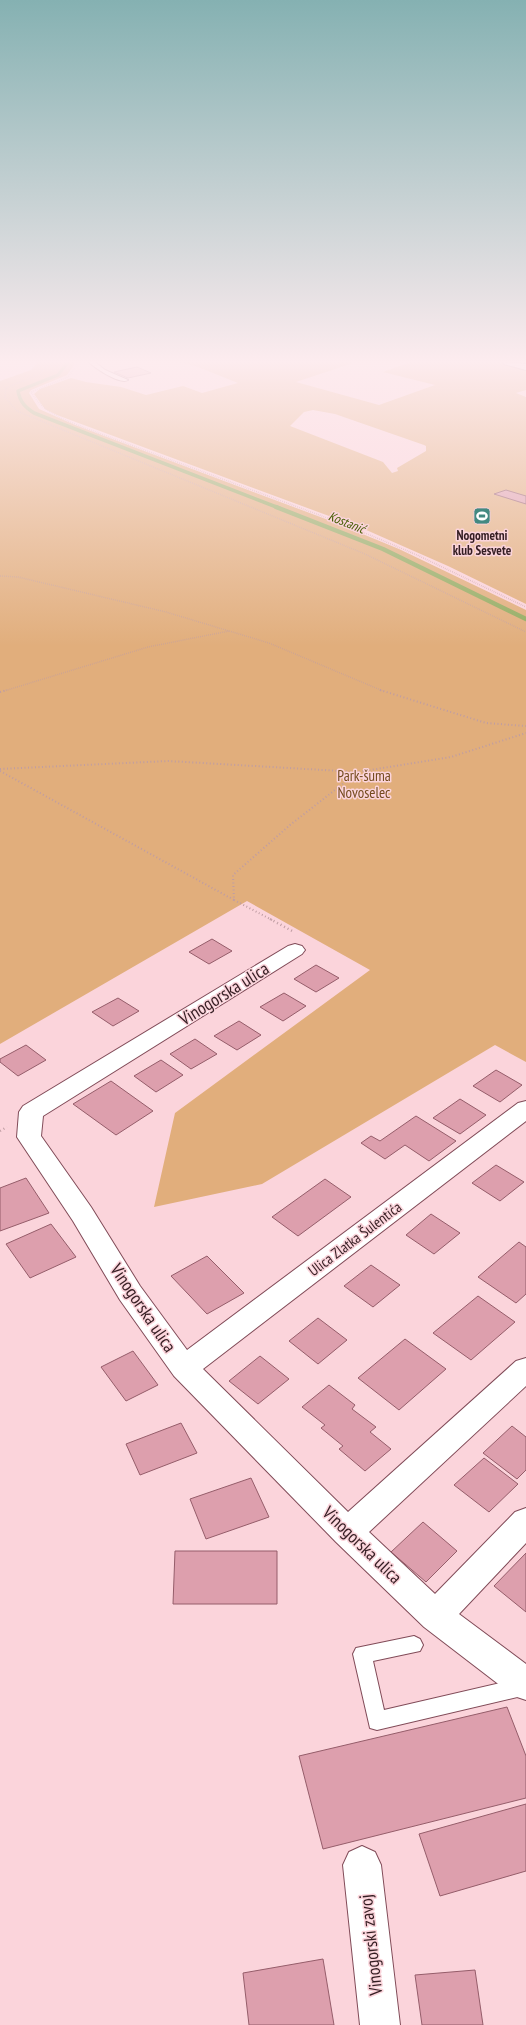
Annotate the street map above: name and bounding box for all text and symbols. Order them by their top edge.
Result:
sports icon: Nogometni klub Sesvete [472,506,492,526]
water label: Kostanić [326,507,370,538]
place label: Nogometni klub Sesvete [453,527,512,559]
park label: Park-šuma Novoselec [337,766,391,802]
street label: Vinogorska ulica [174,957,273,1031]
street label: Ulica Zlatka Šulentića [304,1197,405,1280]
street label: Vinogorska ulica [105,1258,181,1356]
street label: Vinogorska ulica [317,1500,407,1588]
street label: Vinogorski zavoj [354,1893,387,1998]

